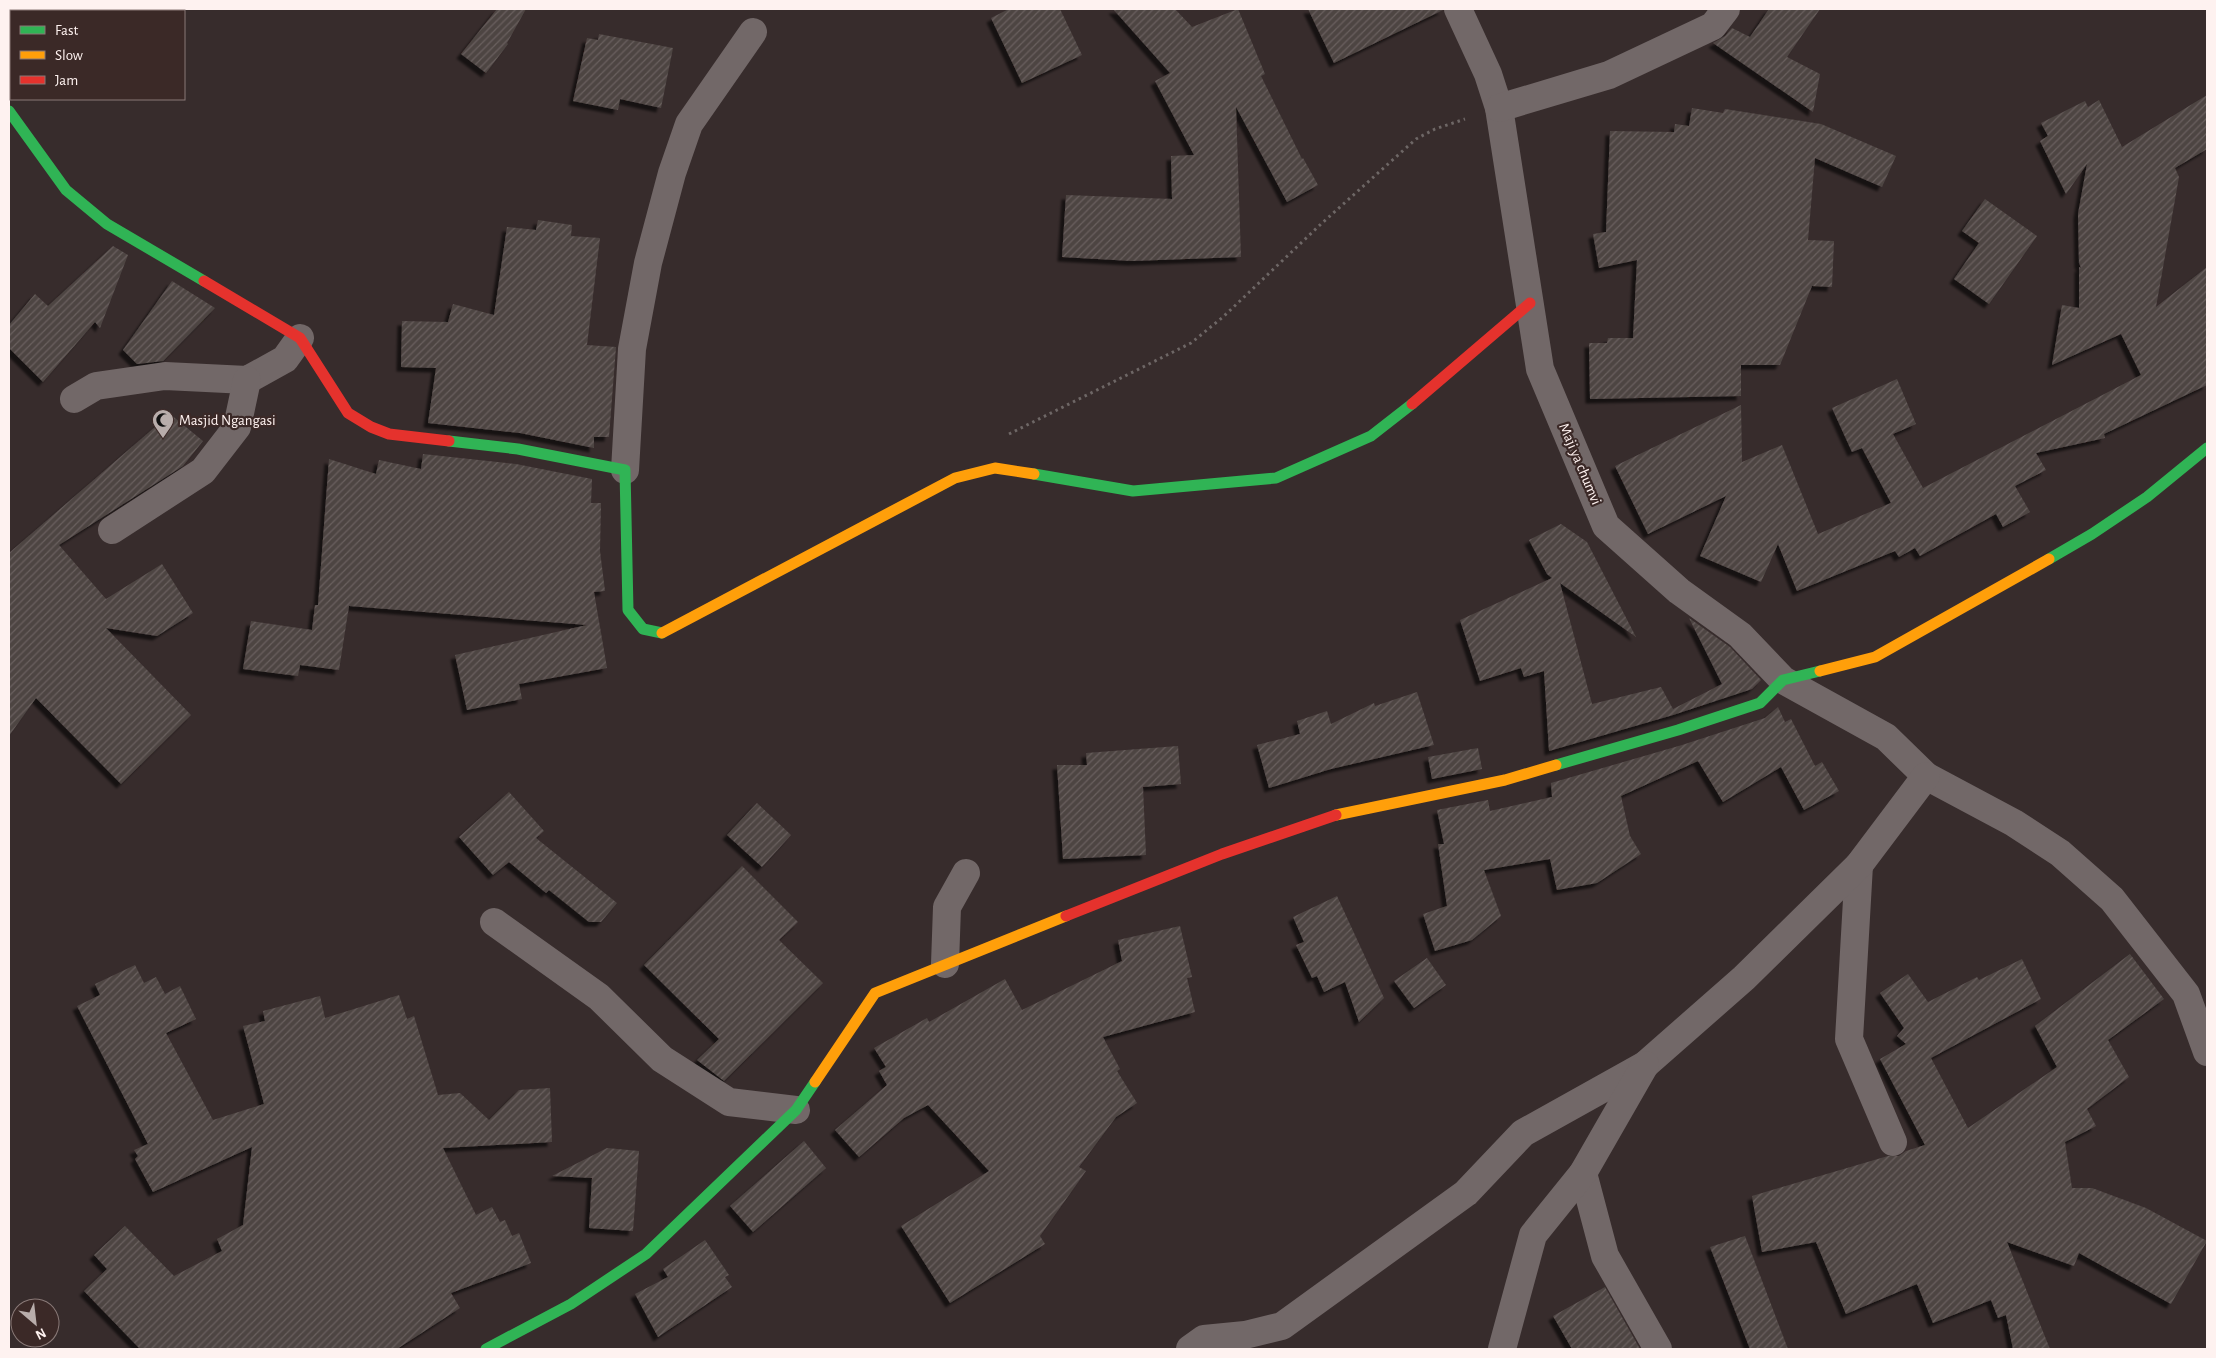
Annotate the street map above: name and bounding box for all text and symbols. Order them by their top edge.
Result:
legend [10,10,185,100]
text: Fast [55,23,79,38]
text: Slow [55,48,83,63]
text: Jam [55,73,78,88]
mosque icon: Masjid Ngangasi [151,408,175,439]
place label: Masjid Ngangasi [179,413,276,428]
street label: Maji ya chumvi [1556,421,1604,507]
north arrow [10,1298,60,1348]
text: N [33,1325,48,1342]

